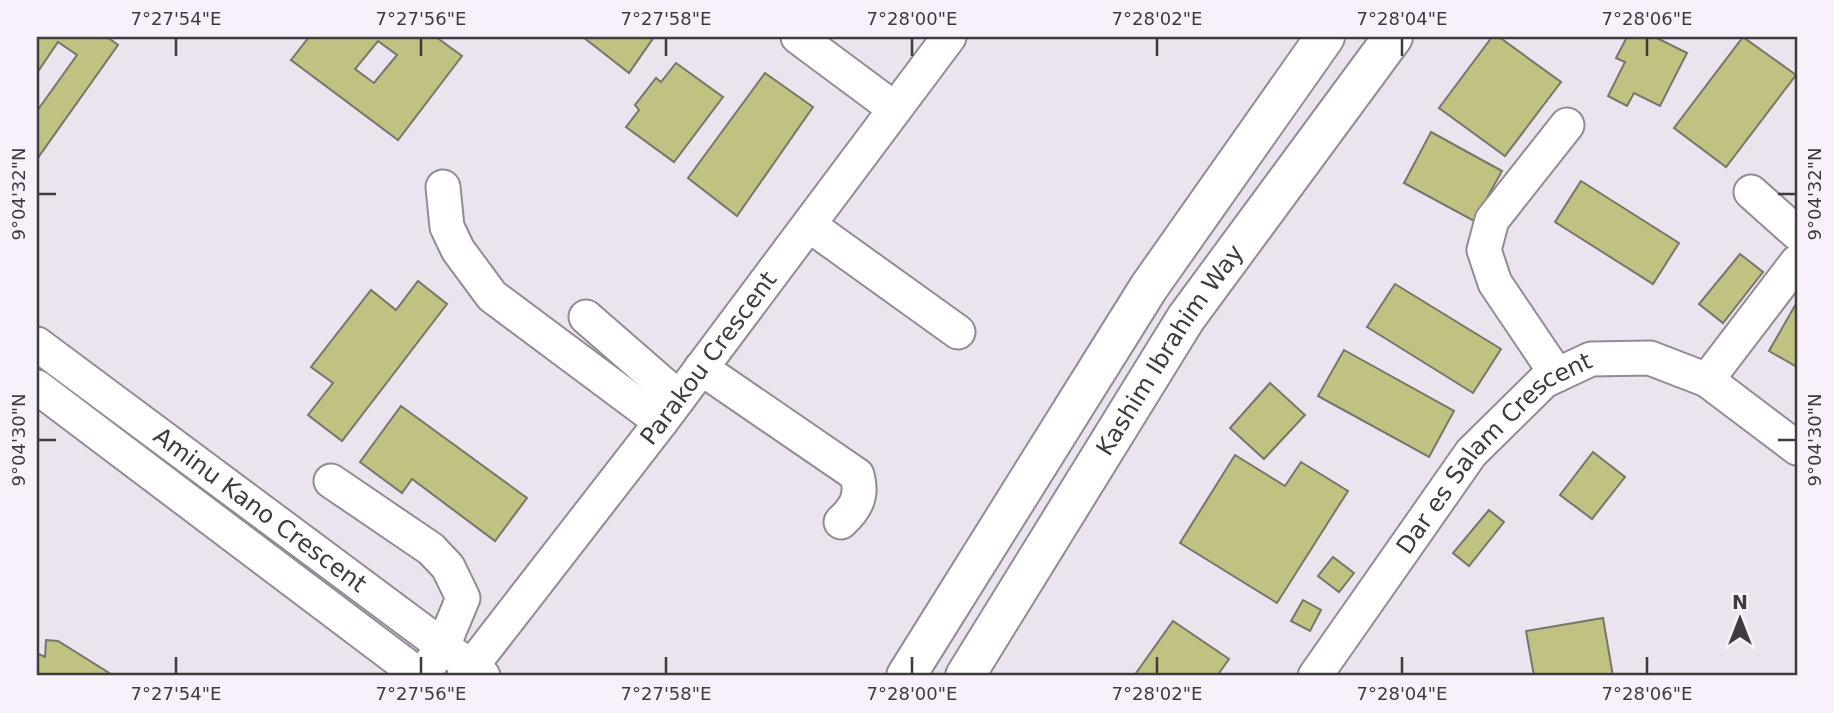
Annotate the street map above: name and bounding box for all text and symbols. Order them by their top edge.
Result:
text: 7°27'54"E [131,8,221,29]
text: 7°27'56"E [376,8,466,29]
text: 7°27'58"E [621,8,711,29]
text: 7°28'00"E [867,8,957,29]
text: 7°28'02"E [1112,8,1202,29]
text: 7°28'04"E [1357,8,1447,29]
text: 7°28'06"E [1602,8,1692,29]
text: 9°04'32"N [8,148,29,240]
text: 9°04'32"N [1804,148,1825,240]
street label: Kashim Ibrahim Way [1091,239,1249,461]
street label: Parakou Crescent [635,266,783,450]
street label: Dar es Salam Crescent [1391,347,1596,559]
text: 9°04'30"N [8,394,29,486]
text: 9°04'30"N [1804,394,1825,486]
street label: Aminu Kano Crescent [148,422,372,598]
north arrow [1704,584,1774,654]
text: N [1732,591,1748,613]
text: 7°27'54"E [131,683,221,704]
text: 7°27'56"E [376,683,466,704]
text: 7°27'58"E [621,683,711,704]
text: 7°28'00"E [867,683,957,704]
text: 7°28'02"E [1112,683,1202,704]
text: 7°28'04"E [1357,683,1447,704]
text: 7°28'06"E [1602,683,1692,704]

